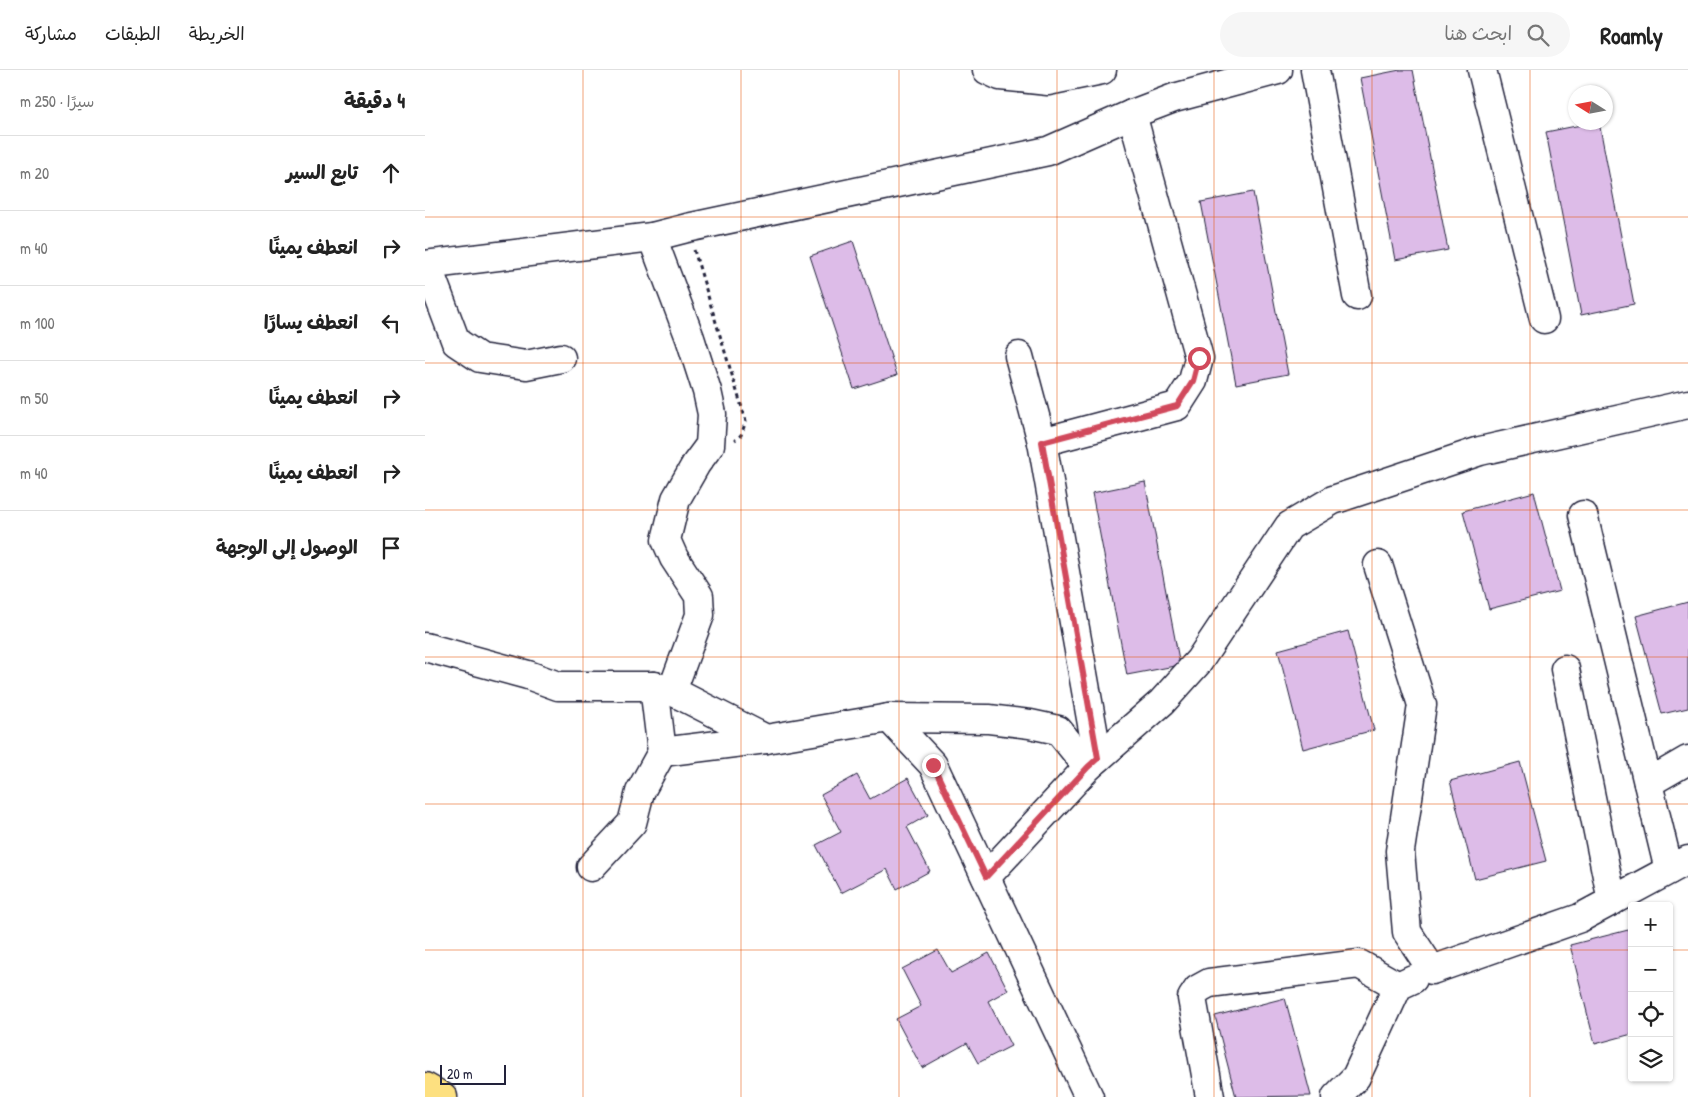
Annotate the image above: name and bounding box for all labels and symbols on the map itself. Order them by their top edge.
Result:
north arrow [1568,85,1613,130]
route start [1188,347,1211,370]
route end [922,754,945,777]
scale bar [440,1062,506,1085]

